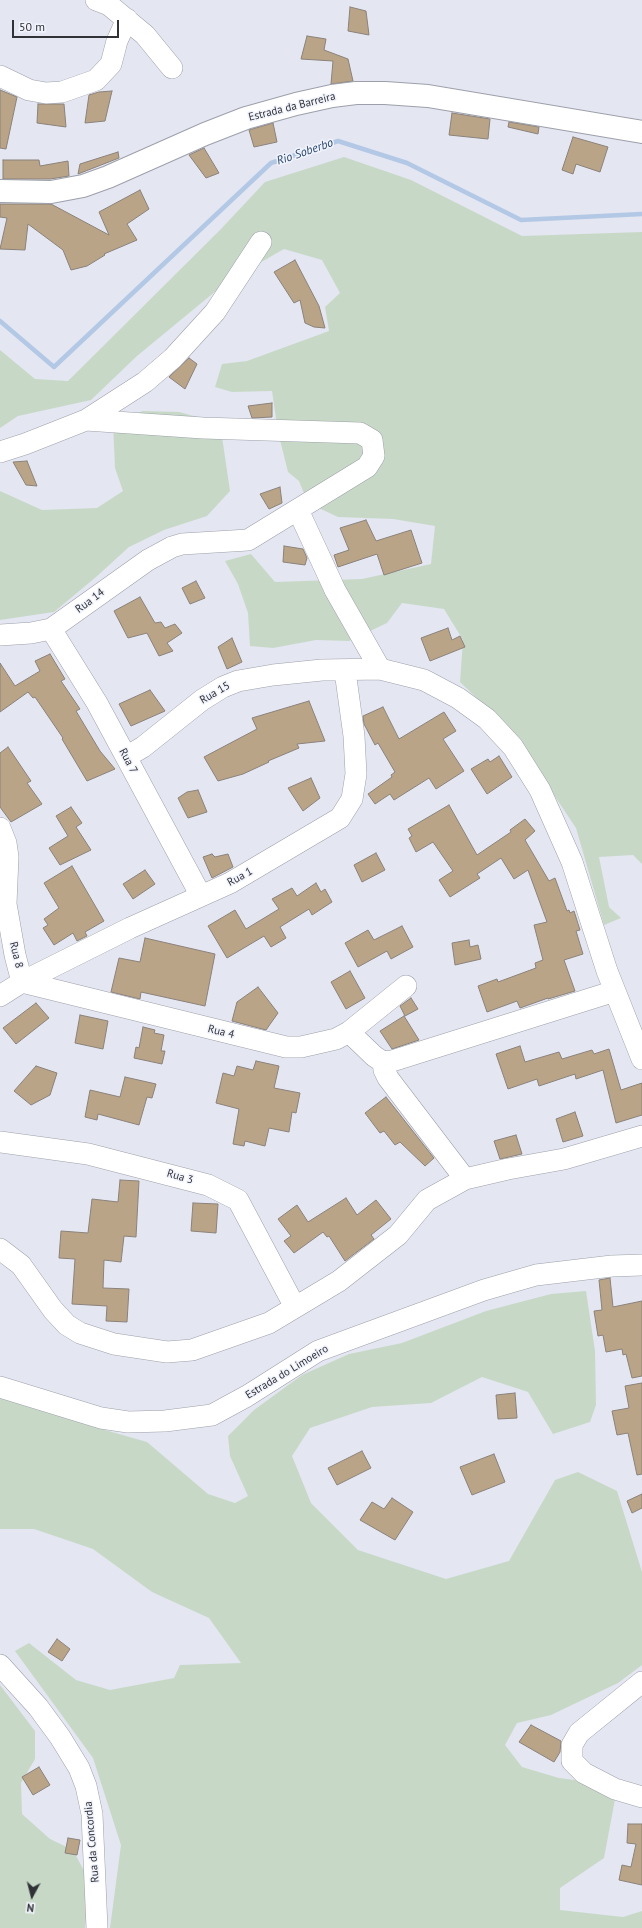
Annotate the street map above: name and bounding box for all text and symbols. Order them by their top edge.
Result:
scale bar [14,12,121,38]
text: 50 m [19,19,45,34]
street label: Estrada da Barreira [247,90,337,124]
water label: Rio Soberbo [275,136,335,168]
street label: Rua 14 [73,586,107,616]
street label: Rua 15 [198,679,232,707]
street label: Rua 7 [116,746,140,776]
street label: Rua 1 [225,865,255,889]
street label: Rua 8 [6,940,26,970]
street label: Rua 4 [206,1022,236,1042]
street label: Rua 3 [165,1167,195,1187]
street label: Estrada do Limoeiro [243,1342,331,1402]
street label: Rua da Concordia [82,1801,102,1883]
north arrow [12,1876,52,1916]
text: N [26,1901,35,1915]

